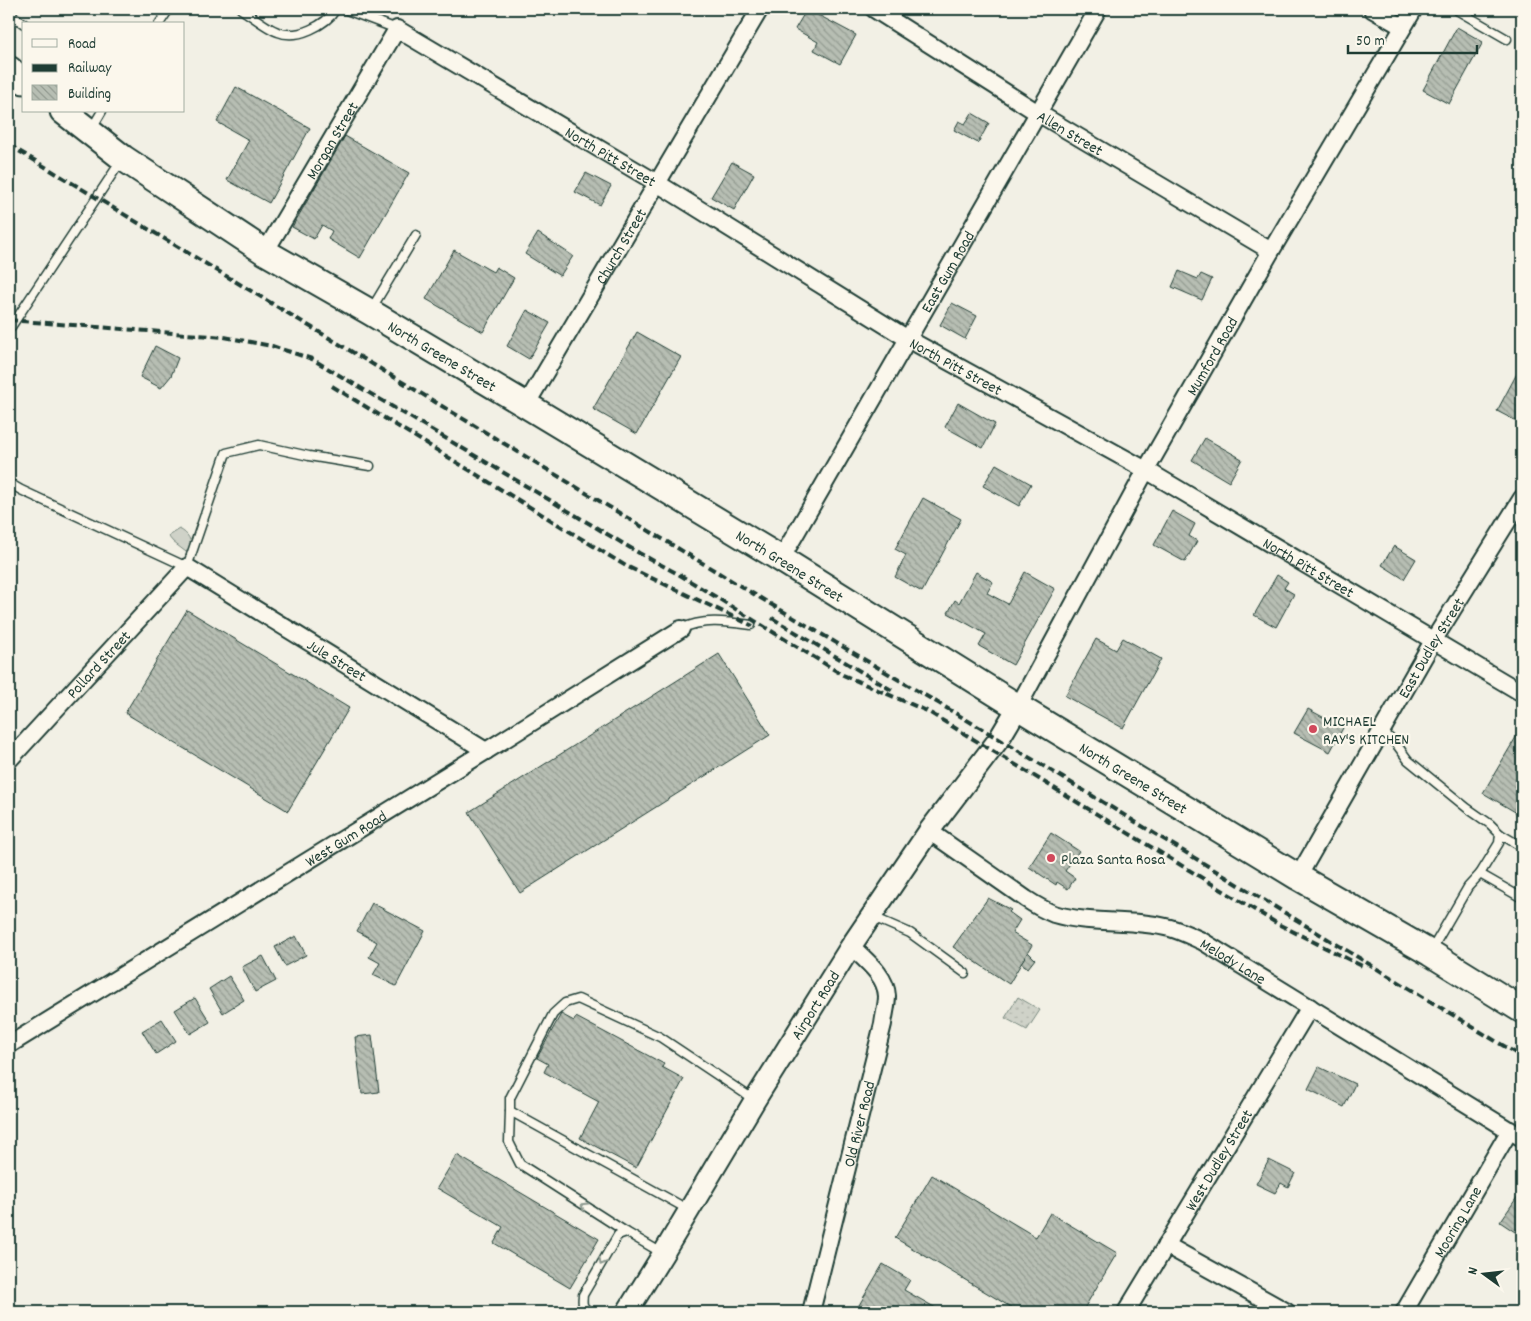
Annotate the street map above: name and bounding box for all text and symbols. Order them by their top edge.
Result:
legend [22,22,185,112]
scale bar [1348,22,1477,54]
text: 50 m [1356,31,1385,53]
text: Road [68,34,96,56]
text: Railway [68,58,112,80]
text: Building [68,84,111,106]
street label: Morgan Street [301,98,365,185]
street label: Allen Street [1032,106,1107,163]
street label: North Pitt Street [560,122,660,194]
street label: Church Street [591,205,654,289]
street label: East Gum Road [916,228,982,318]
street label: Mumford Road [1182,313,1245,400]
street label: North Greene Street [383,316,500,399]
street label: North Pitt Street [905,333,1006,403]
street label: North Greene Street [731,525,847,609]
street label: North Pitt Street [1258,533,1358,605]
street label: East Dudley Street [1394,594,1471,703]
street label: Pollard Street [62,626,137,705]
street label: Jule Street [302,634,370,689]
place label: MICHAEL RAY'S KITCHEN [1323,711,1409,752]
marker: MICHAEL RAY'S KITCHEN [1307,723,1319,735]
street label: North Greene Street [1074,738,1191,821]
street label: West Gum Road [301,806,392,874]
place label: Plaza Santa Rosa [1061,849,1165,872]
marker: Plaza Santa Rosa [1045,852,1057,864]
street label: Melody Lane [1195,933,1270,992]
street label: Airport Road [786,967,847,1045]
street label: Old River Road [839,1079,882,1170]
street label: West Dudley Street [1180,1106,1260,1216]
street label: Mooring Lane [1429,1183,1489,1262]
one-way arrow [581,1202,590,1212]
north arrow [1458,1248,1508,1298]
one-way arrow [599,1257,609,1266]
text: N [1463,1265,1484,1277]

